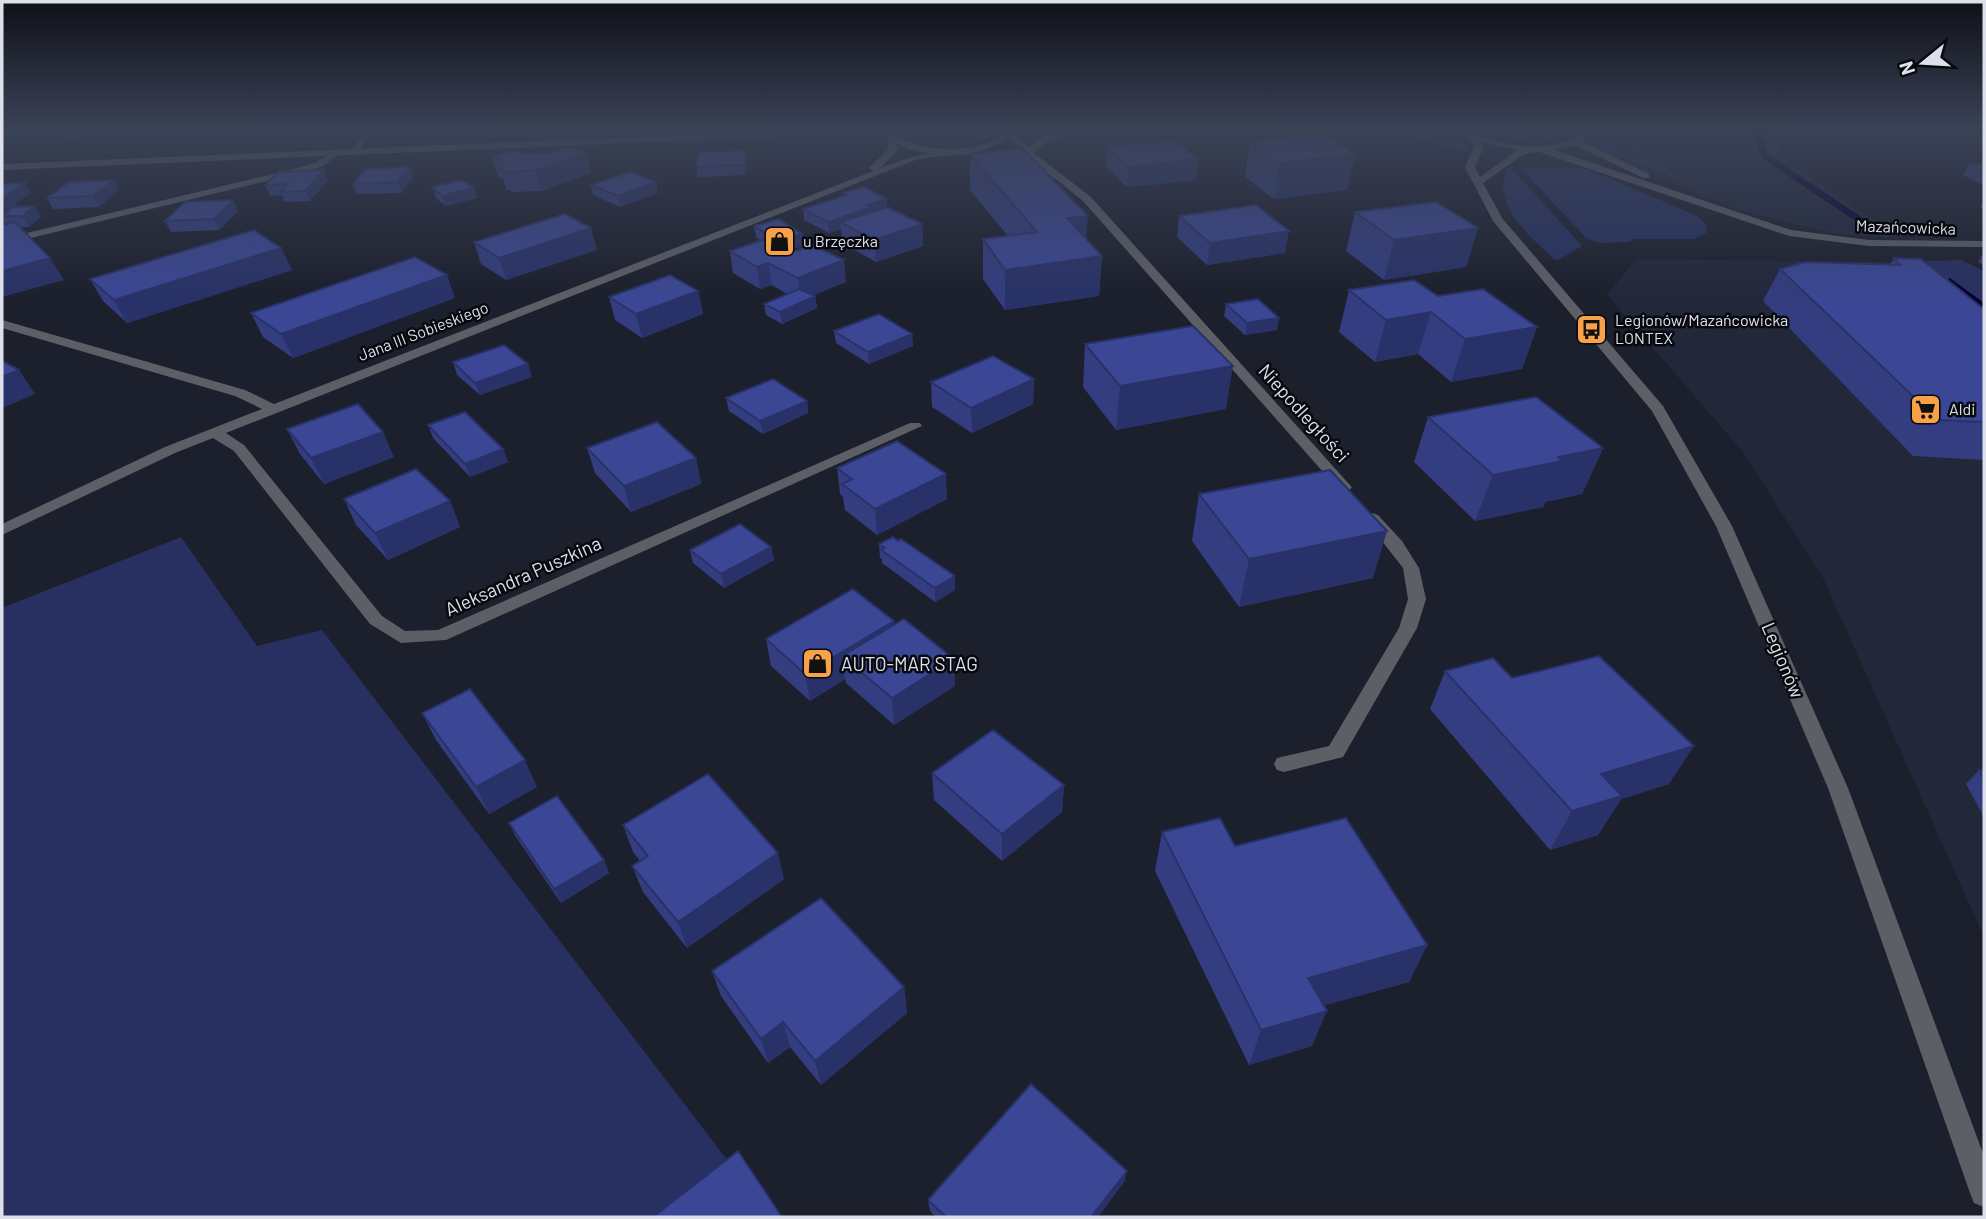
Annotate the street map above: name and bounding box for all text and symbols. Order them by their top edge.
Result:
north arrow [1888,28,1958,98]
text: N [1893,59,1919,78]
street label: Mazańcowicka [1856,215,1956,238]
shop icon: u Brzęczka [763,224,797,258]
place label: u Brzęczka [803,231,878,250]
street label: Jana III Sobieskiego [355,297,491,364]
place label: Legionów/Mazańcowicka LONTEX [1615,310,1788,347]
bus stop icon: Legionów/Mazańcowicka LONTEX [1575,312,1609,346]
street label: Niepodległości [1254,359,1355,467]
supermarket icon: Aldi [1909,392,1943,426]
place label: Aldi [1949,399,1975,418]
street label: Aleksandra Puszkina [441,531,604,620]
street label: Legionów [1757,619,1810,701]
shop icon: AUTO-MAR STAG [801,647,835,681]
place label: AUTO-MAR STAG [841,652,978,675]

